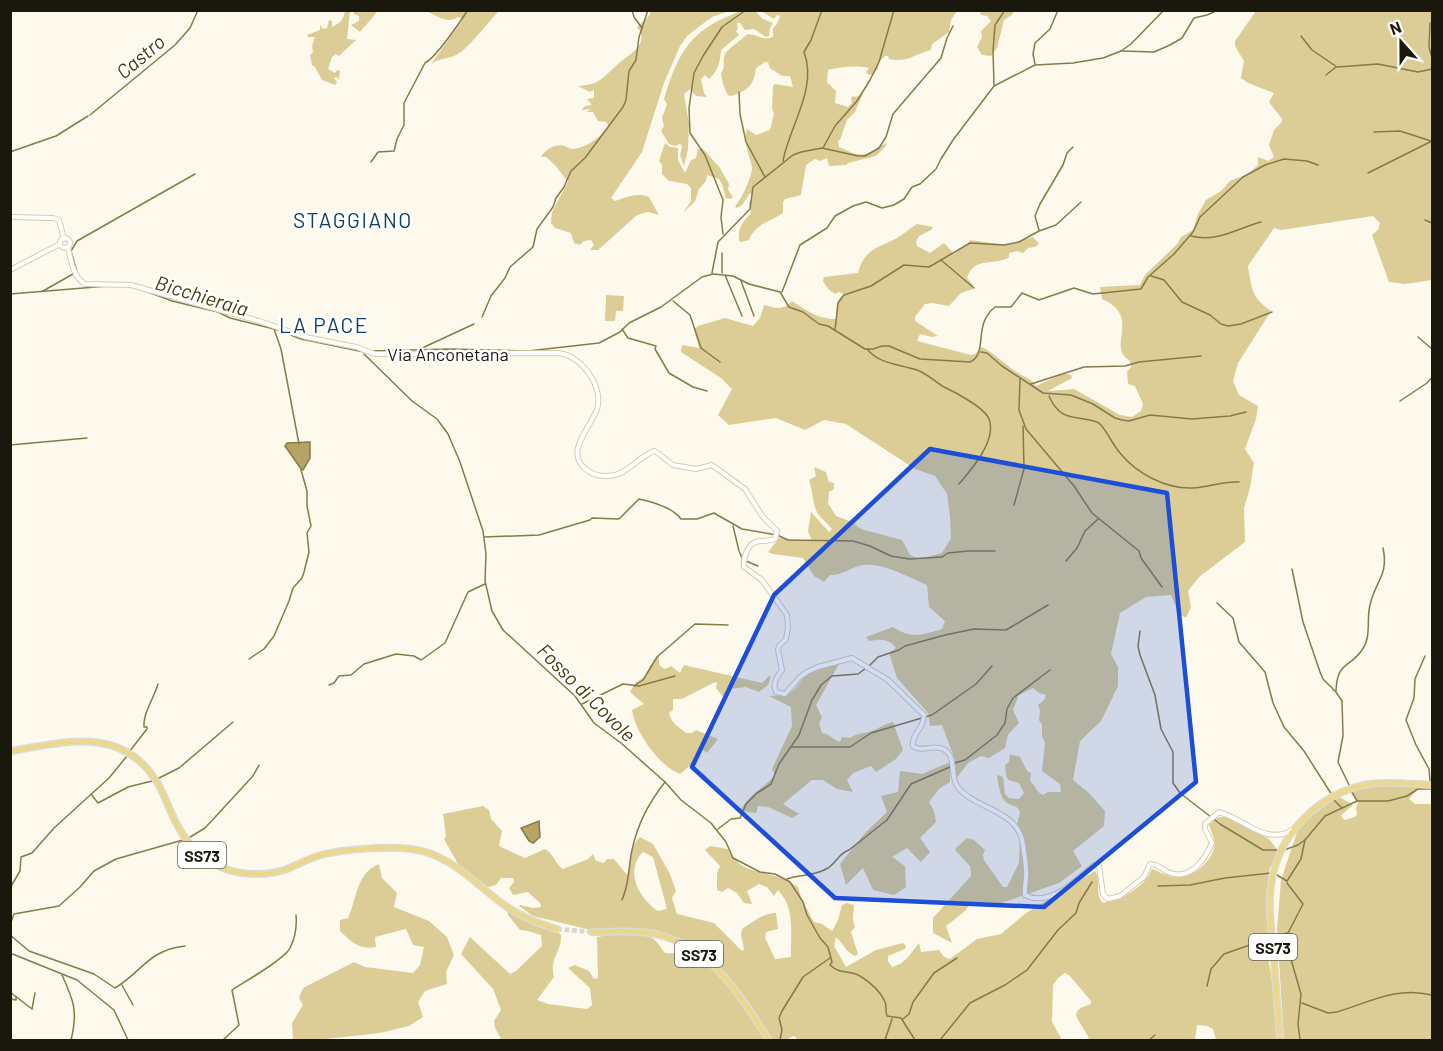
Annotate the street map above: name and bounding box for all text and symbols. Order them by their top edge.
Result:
north arrow [1371,12,1431,72]
text: N [1387,17,1404,38]
water label: Castro [111,29,169,83]
district label: STAGGIANO [293,207,413,232]
water label: Bicchieraia [153,270,251,320]
district label: LA PACE [279,312,369,337]
street label: Via Anconetana [387,343,509,365]
water label: Fosso di Covole [533,638,641,746]
road number: SS73 [178,842,226,868]
road number: SS73 [1249,934,1297,960]
road number: SS73 [675,941,723,967]

